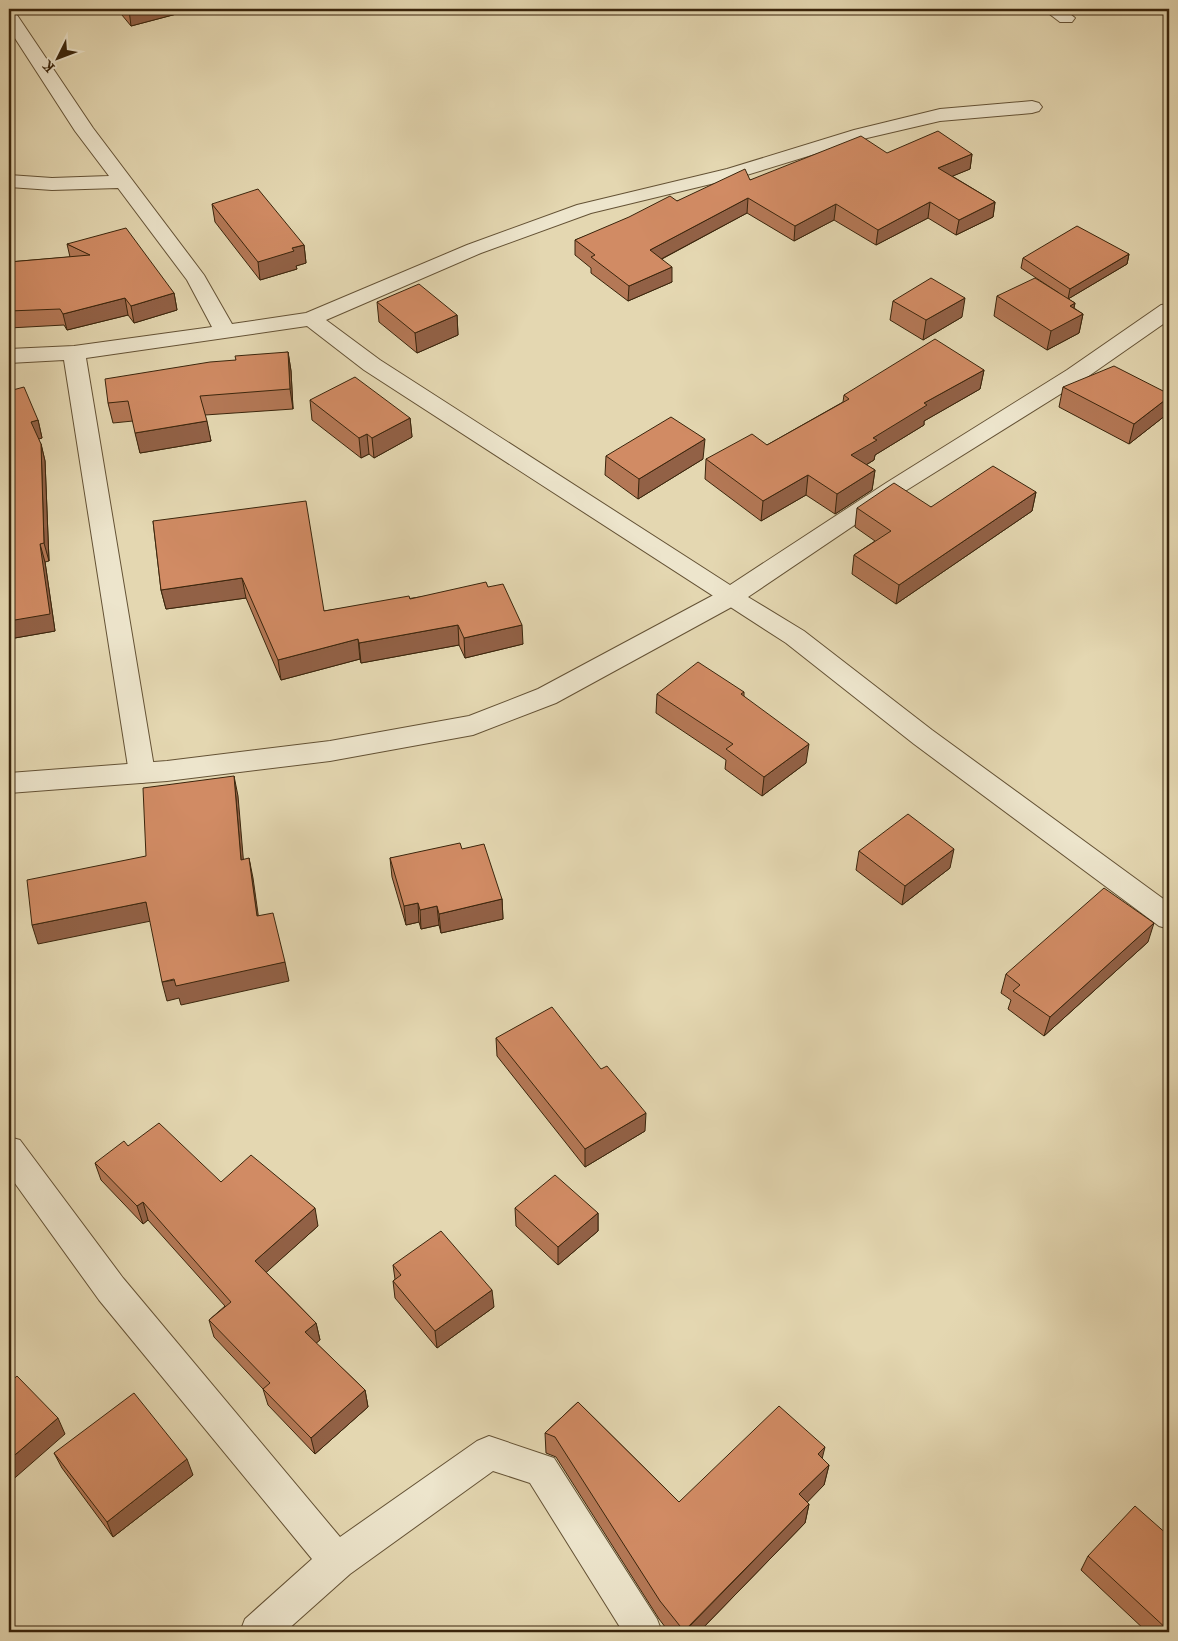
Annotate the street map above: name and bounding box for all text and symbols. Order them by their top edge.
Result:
north arrow [32,32,82,82]
text: K [38,56,58,76]

